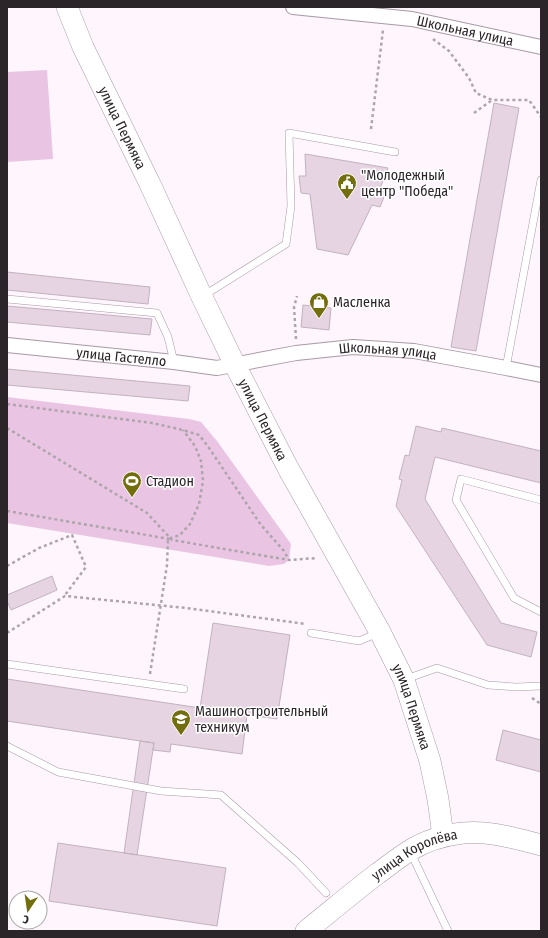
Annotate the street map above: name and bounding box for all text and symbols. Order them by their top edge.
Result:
street label: Школьная улица [415,12,515,50]
street label: улица Пермяка [95,84,150,172]
place label: "Молодежный центр "Победа" [361,167,453,200]
public building icon: "Молодежный центр "Победа" [336,172,358,200]
shop icon: Масленка [308,291,330,319]
place label: Масленка [333,294,391,311]
street label: Школьная улица [338,339,438,364]
street label: улица Гастелло [76,344,167,370]
street label: улица Пермяка [235,376,291,464]
sports icon: Стадион [121,470,143,498]
place label: Стадион [146,473,194,490]
street label: улица Пермяка [388,661,434,752]
place label: Машиностроительный техникум [195,703,328,736]
school or university icon: Машиностроительный техникум [170,708,192,736]
street label: улица Королёва [368,826,459,884]
north arrow [8,890,48,930]
text: С [21,912,30,926]

